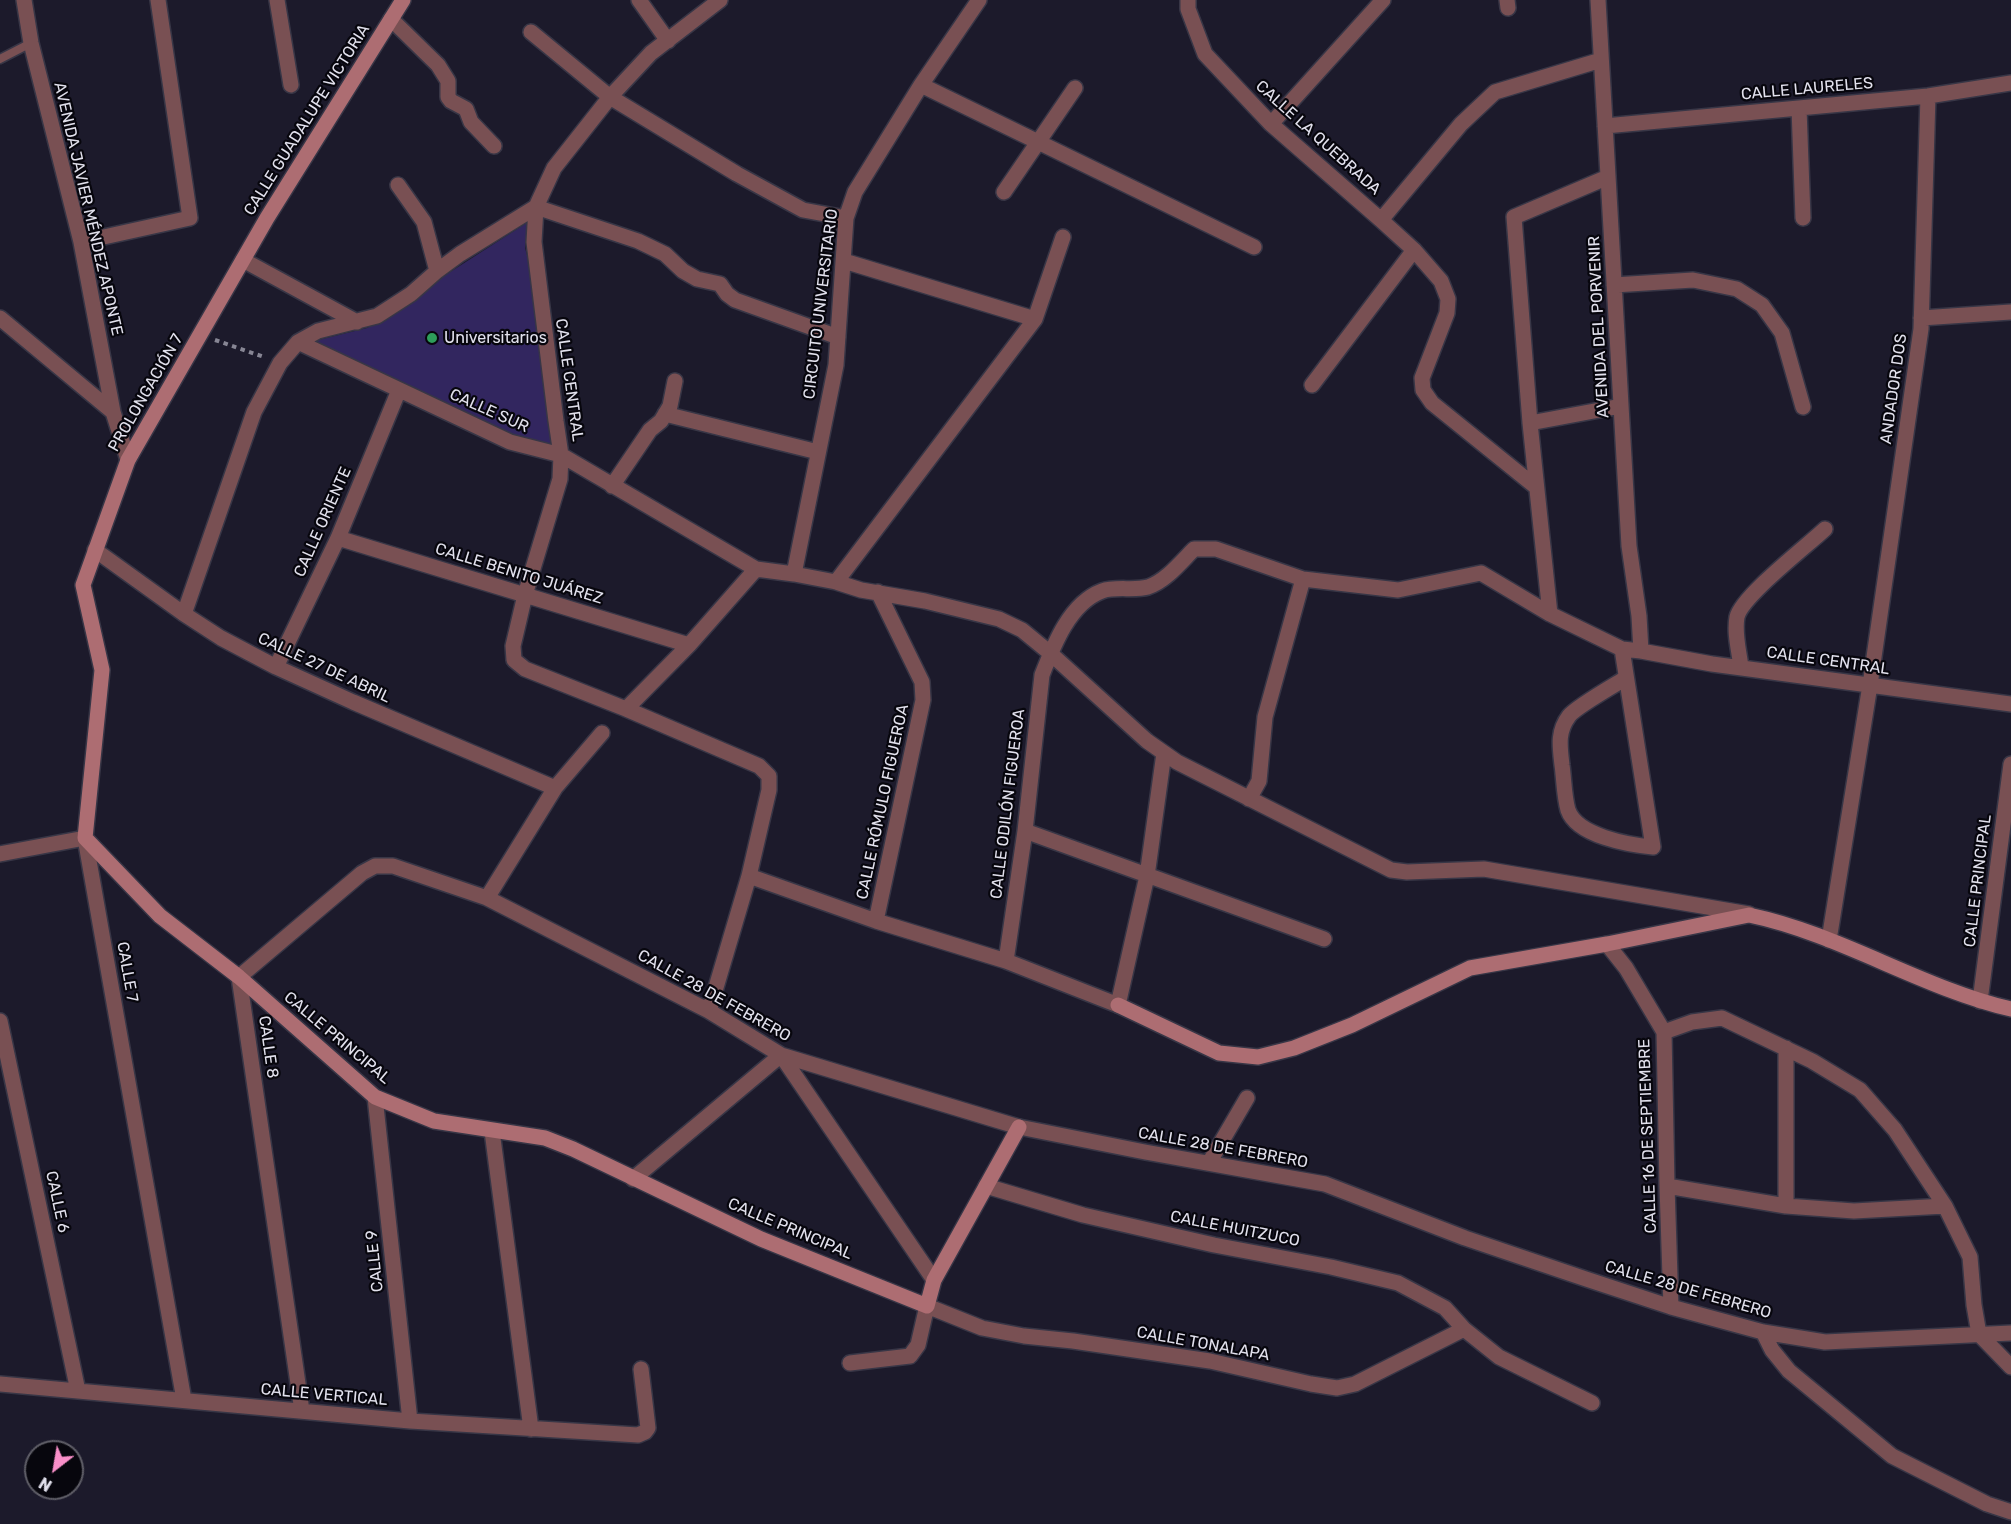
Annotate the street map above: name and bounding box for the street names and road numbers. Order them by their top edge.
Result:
street label: CALLE GUADALUPE VICTORIA [240,21,374,219]
street label: CALLE LAURELES [1740,74,1874,104]
street label: CALLE LA QUEBRADA [1251,77,1385,199]
street label: AVENIDA JAVIER MÉNDEZ APONTE [49,80,127,338]
street label: CIRCUITO UNIVERSITARIO [800,208,842,400]
street label: AVENIDA DEL PORVENIR [1585,236,1613,418]
street label: CALLE CENTRAL [551,317,587,443]
street label: PROLONGACIÓN 7 [105,331,187,455]
street label: ANDADOR DOS [1877,332,1911,446]
street label: CALLE SUR [446,385,532,437]
street label: CALLE ORIENTE [290,464,356,580]
street label: CALLE BENITO JUÁREZ [433,539,605,609]
street label: CALLE 27 DE ABRIL [255,629,393,707]
street label: CALLE CENTRAL [1765,643,1891,679]
street label: CALLE RÓMULO FIGUEROA [853,703,913,901]
street label: CALLE ODILÓN FIGUEROA [987,708,1029,900]
street label: CALLE PRINCIPAL [1960,814,1996,948]
street label: CALLE 7 [112,940,142,1004]
street label: CALLE 28 DE FEBRERO [634,946,794,1046]
street label: CALLE PRINCIPAL [280,988,394,1088]
street label: CALLE 8 [254,1014,282,1080]
street label: CALLE 16 DE SEPTIEMBRE [1635,1038,1661,1234]
street label: CALLE 28 DE FEBRERO [1137,1124,1309,1172]
street label: CALLE 6 [41,1169,73,1235]
street label: CALLE PRINCIPAL [725,1194,855,1264]
street label: CALLE HUITZUCO [1169,1207,1301,1251]
street label: CALLE 9 [362,1229,388,1293]
street label: CALLE 28 DE FEBRERO [1603,1257,1773,1323]
street label: CALLE TONALAPA [1135,1323,1271,1365]
street label: CALLE VERTICAL [260,1380,388,1410]

